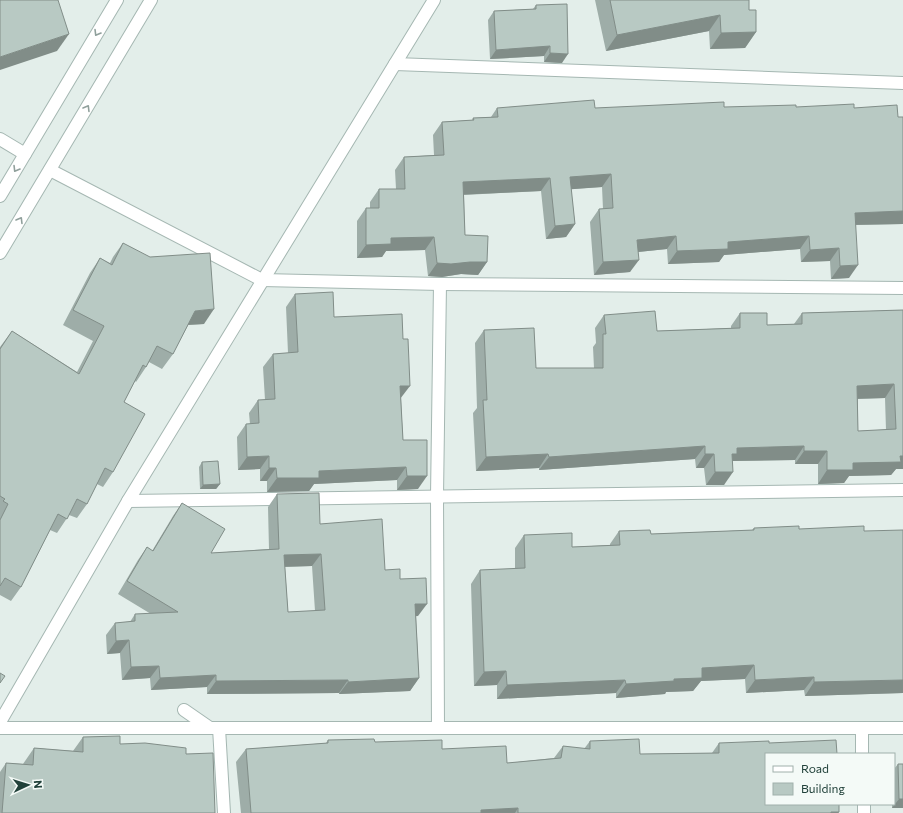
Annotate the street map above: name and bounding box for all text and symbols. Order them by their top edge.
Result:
one-way arrow [95,29,102,36]
one-way arrow [82,105,89,112]
one-way arrow [13,165,21,172]
one-way arrow [15,217,23,224]
legend [765,753,895,805]
text: Road [801,761,829,775]
north arrow [8,765,48,805]
text: N [32,780,45,789]
text: Building [801,781,845,795]

